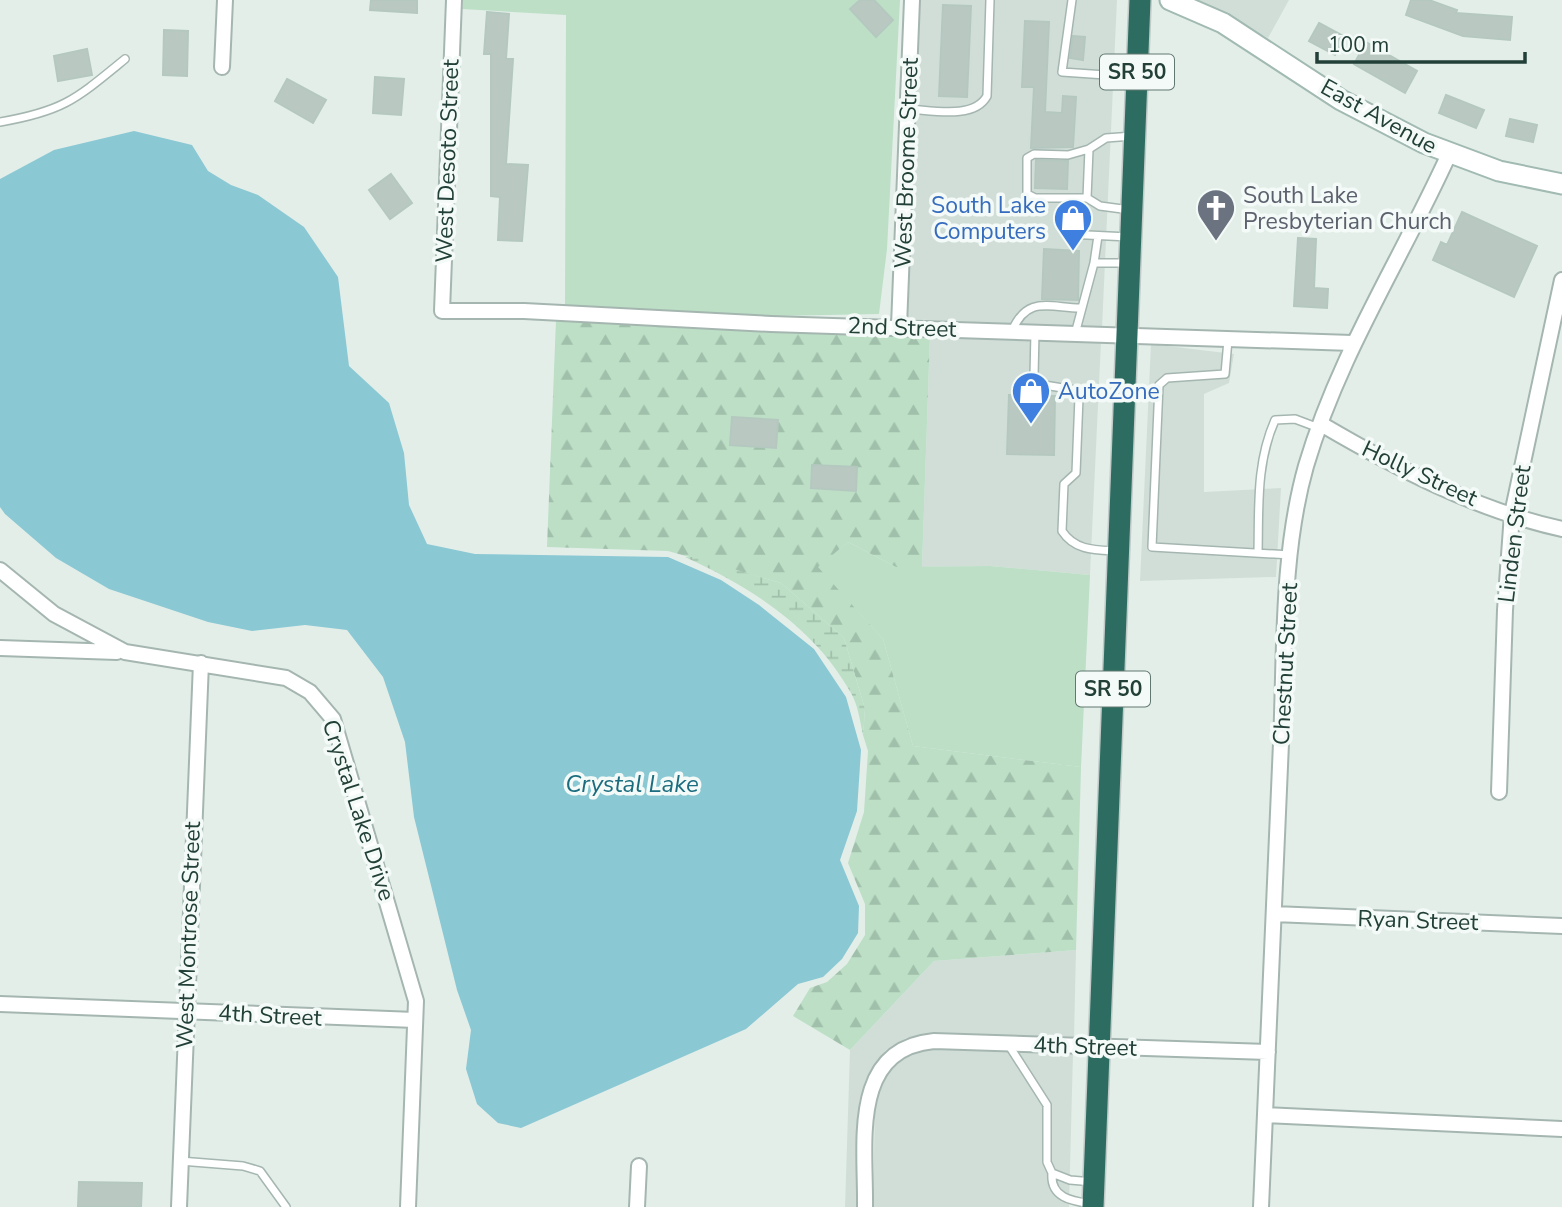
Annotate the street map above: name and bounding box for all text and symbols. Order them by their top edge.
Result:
scale bar [1317,21,1525,65]
text: 100 m [1328,31,1389,59]
road number: SR 50 [1100,55,1174,90]
street label: West Broome Street [887,56,926,269]
street label: West Desoto Street [428,58,467,263]
street label: East Avenue [1315,72,1443,161]
place label: South Lake Presbyterian Church [1243,180,1452,237]
church icon: South Lake Presbyterian Church [1195,187,1237,242]
place label: South Lake Computers [931,190,1046,247]
shop icon: South Lake Computers [1052,197,1094,252]
street label: 2nd Street [847,310,958,345]
shop icon: AutoZone [1010,370,1052,425]
place label: AutoZone [1058,376,1160,407]
street label: Holly Street [1357,433,1483,514]
street label: Linden Street [1491,463,1538,605]
street label: Chestnut Street [1266,581,1305,746]
road number: SR 50 [1076,672,1150,706]
street label: Crystal Lake Drive [315,716,402,905]
water label: Crystal Lake [565,768,699,800]
street label: West Montrose Street [169,820,208,1049]
street label: Ryan Street [1357,903,1480,938]
street label: 4th Street [217,997,323,1034]
street label: 4th Street [1033,1029,1138,1064]

